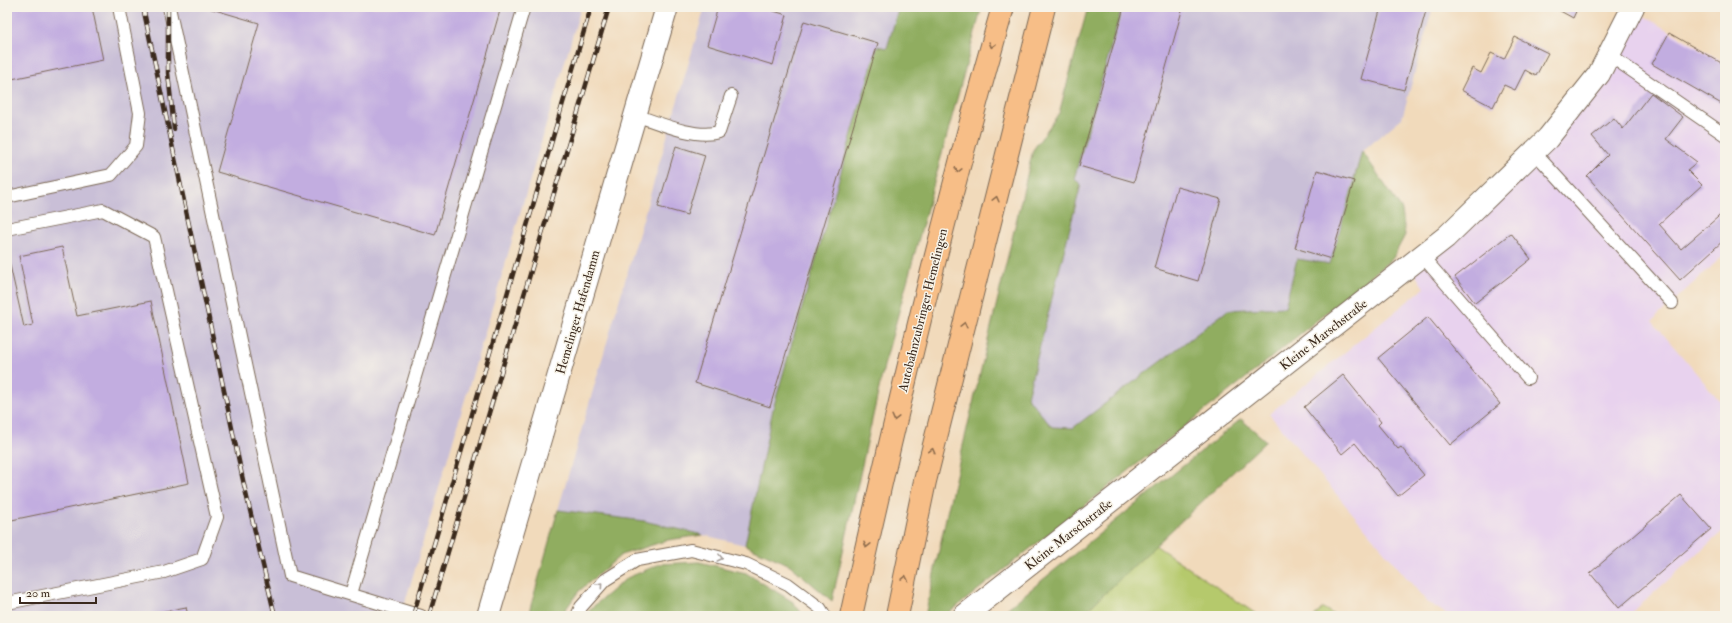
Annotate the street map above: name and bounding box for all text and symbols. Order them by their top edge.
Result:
one-way arrow [988,41,997,48]
one-way arrow [954,167,962,173]
one-way arrow [991,195,1000,202]
street label: Autobahnzubringer Hemelingen [895,227,951,395]
street label: Hemelinger Hafendamm [553,248,603,376]
street label: Kleine Marschstraße [1277,295,1371,374]
one-way arrow [959,321,968,328]
one-way arrow [892,415,900,421]
one-way arrow [928,448,936,454]
street label: Kleine Marschstraße [1022,495,1116,574]
one-way arrow [863,542,871,548]
one-way arrow [717,553,723,561]
one-way arrow [900,575,909,581]
scale bar [20,579,96,605]
one-way arrow [596,582,603,590]
text: 20 m [26,586,51,601]

